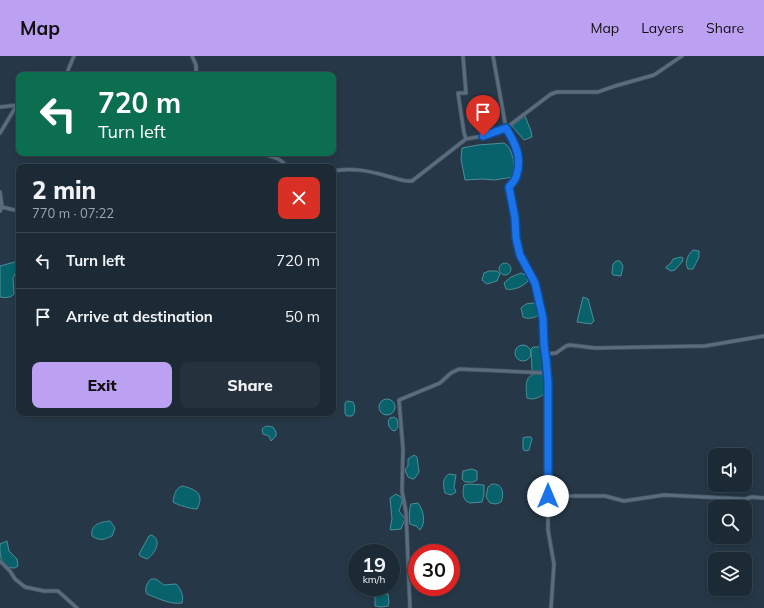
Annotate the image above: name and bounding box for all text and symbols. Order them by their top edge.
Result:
text: Map [20,16,60,40]
text: Map [590,19,619,37]
text: Layers [641,19,684,37]
text: Share [706,19,744,37]
text: 720 m [98,85,181,120]
icon: left [32,88,84,140]
pin [466,95,500,136]
icon: arrive [472,101,494,123]
text: Turn left [98,120,166,143]
text: 2 min [32,175,96,205]
button: close [278,177,320,219]
text: 770 m · 07:22 [32,205,114,221]
icon: left [32,250,54,272]
text: Turn left [66,251,125,270]
text: 720 m [276,251,320,270]
icon: arrive [32,306,54,328]
text: Arrive at destination [66,307,213,326]
text: 50 m [285,307,320,326]
button: Exit [32,362,172,408]
button: Share [180,362,320,408]
map controls [708,448,752,596]
button: sound [708,448,752,492]
position arrow [527,475,569,517]
button: search [708,500,752,544]
speed limit sign: 30 [408,544,460,596]
text: 19 [362,552,386,577]
button: layers [708,552,752,596]
text: km/h [363,573,385,586]

